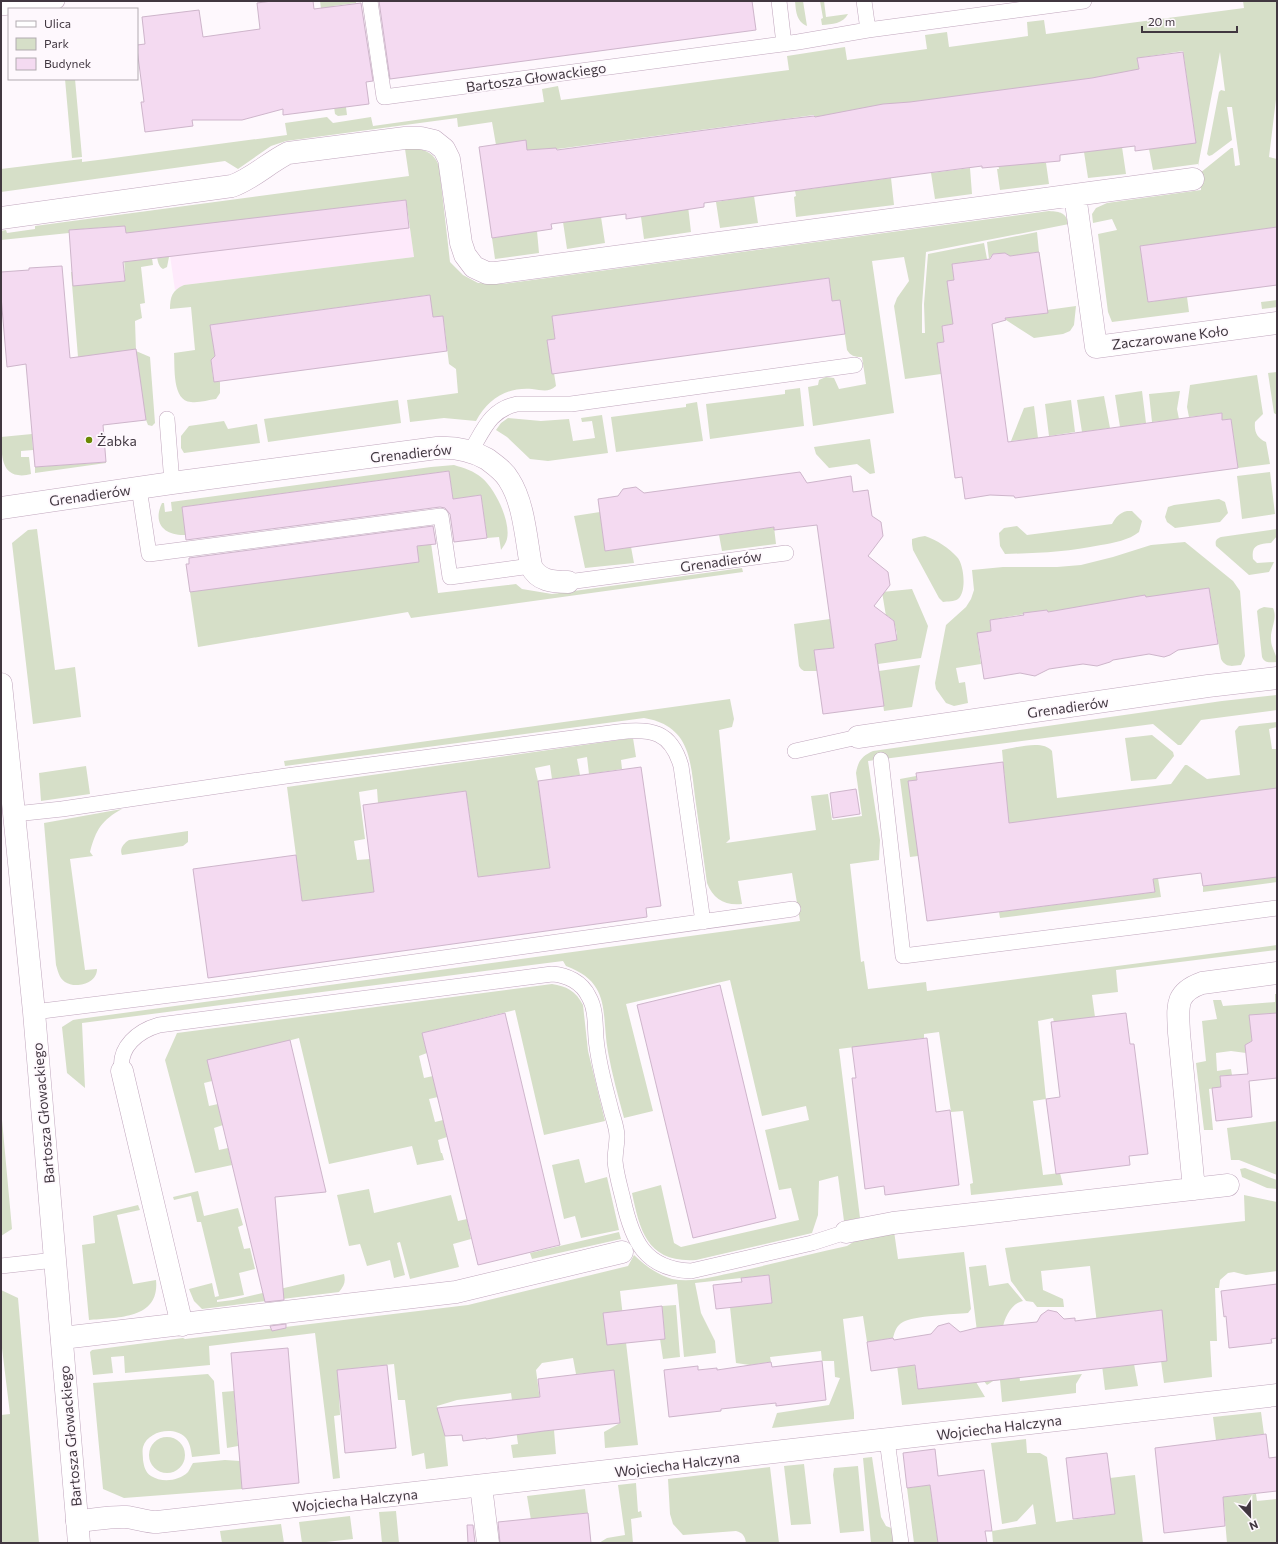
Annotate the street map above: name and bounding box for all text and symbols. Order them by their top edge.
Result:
legend [8,8,138,80]
scale bar [1142,8,1237,34]
text: 20 m [1148,14,1175,28]
text: Ulica [44,16,71,30]
text: Park [44,36,70,50]
text: Budynek [44,56,92,70]
street label: Bartosza Głowackiego [465,59,607,95]
street label: Zaczarowane Koło [1111,321,1229,353]
place label: Żabka [97,432,137,449]
marker: Żabka [84,435,94,445]
street label: Grenadierów [369,440,453,466]
street label: Grenadierów [48,481,132,509]
street label: Grenadierów [679,547,763,575]
street label: Grenadierów [1026,693,1110,721]
street label: Bartosza Głowackiego [28,1042,58,1184]
street label: Bartosza Głowackiego [55,1365,85,1507]
street label: Wojciecha Halczyna [935,1411,1063,1443]
street label: Wojciecha Halczyna [613,1448,741,1480]
street label: Wojciecha Halczyna [291,1485,419,1515]
north arrow [1230,1496,1270,1536]
text: N [1248,1518,1260,1533]

